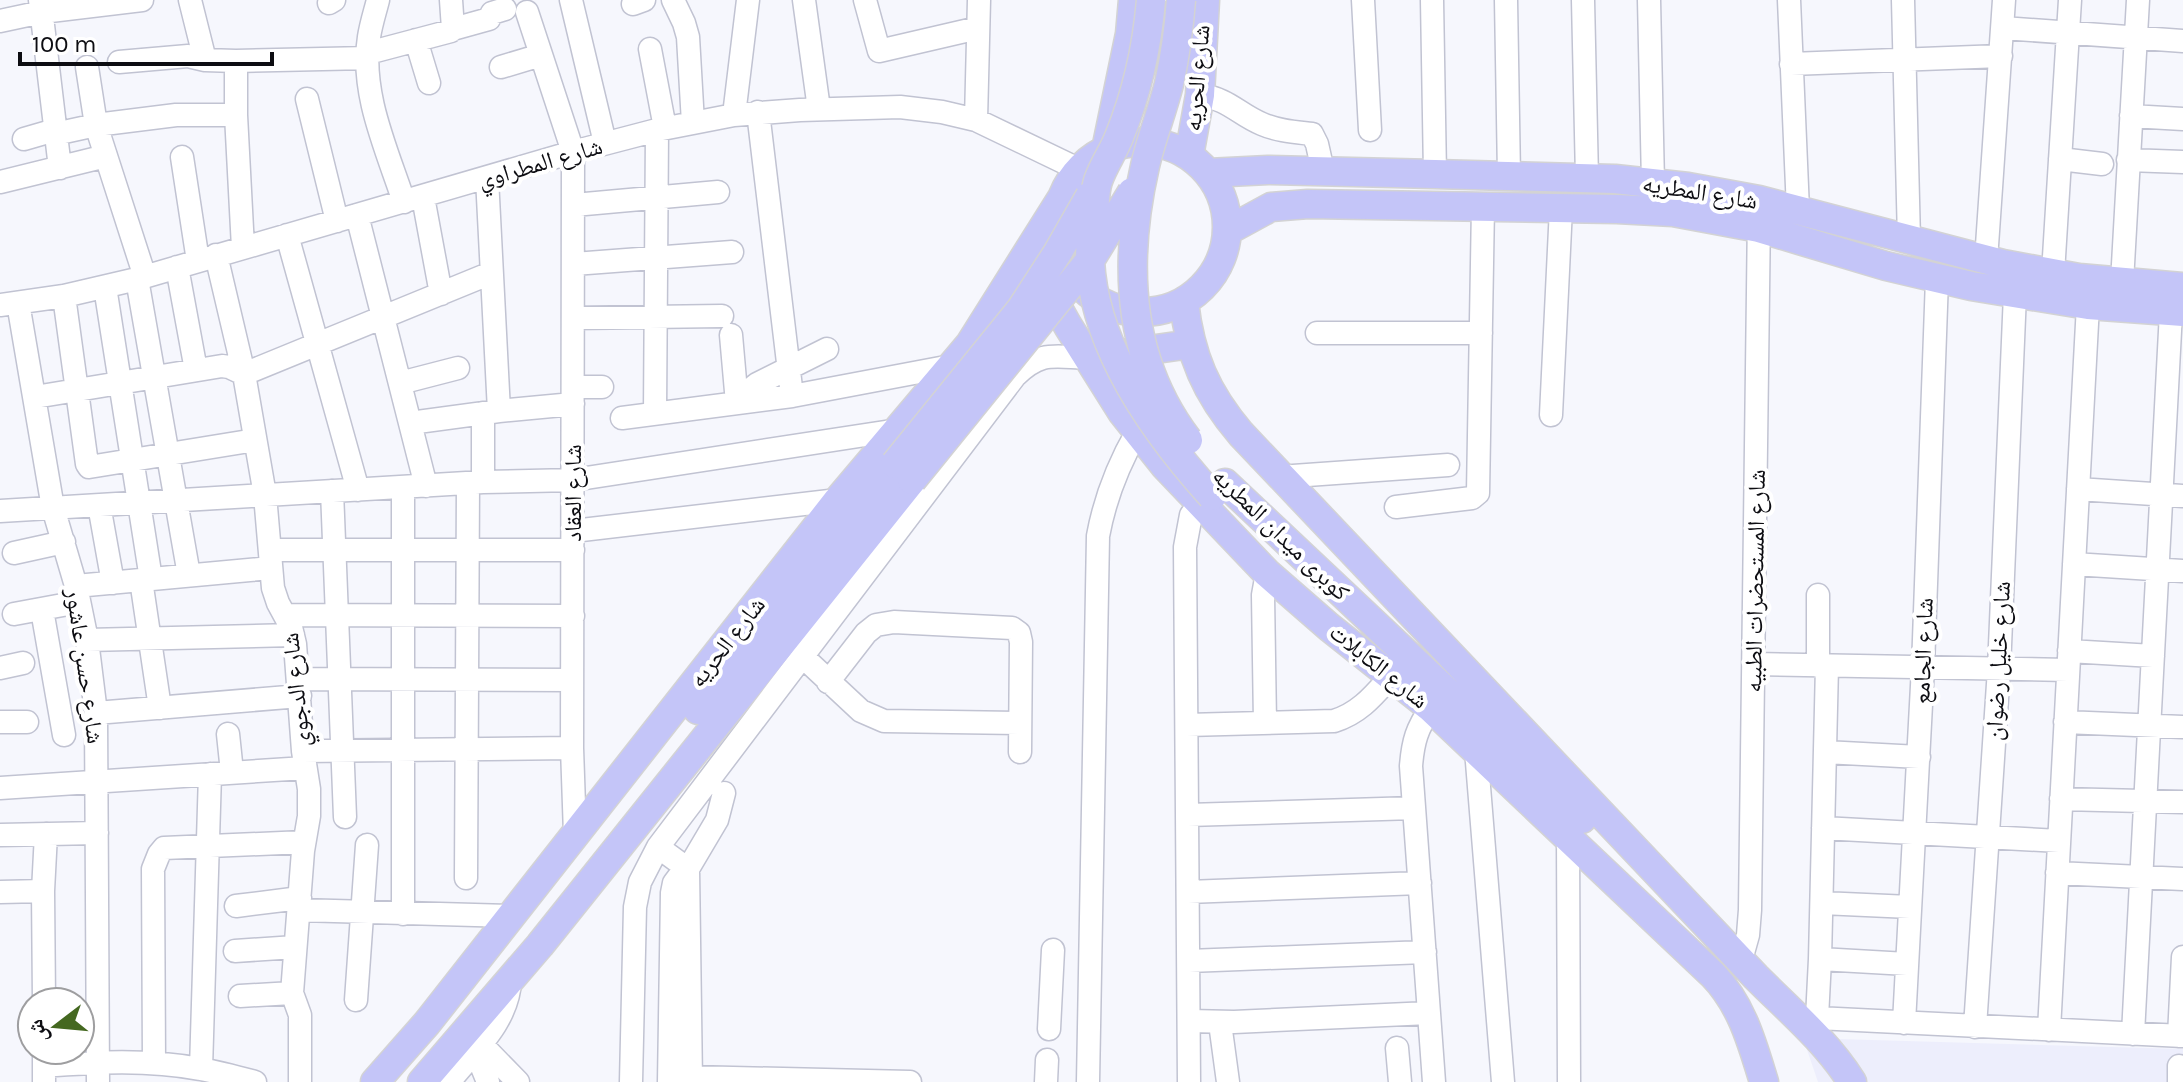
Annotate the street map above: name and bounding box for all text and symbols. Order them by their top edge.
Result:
scale bar [20,16,272,66]
street label: شارع الحريه [1178,24,1217,133]
text: 100 m [32,30,97,58]
street label: شارع المطراوي [474,132,607,199]
street label: شارع المطريه [1640,169,1759,216]
street label: شارع العقاد [559,444,588,542]
street label: كوبرى ميدان المطريه [1207,462,1355,606]
street label: شارع المستحضرات الطبيه [1739,469,1772,693]
street label: شارع خليل رضوان [1980,580,2017,742]
street label: شارع حسن عاشور [59,585,110,746]
street label: شارع الحريه [683,591,772,693]
street label: شارع الجامع [1907,597,1940,705]
street label: شارع الكابلات [1323,618,1434,715]
street label: شارع الدجوي [276,631,321,749]
north arrow [16,986,96,1066]
text: ش [22,1016,53,1046]

